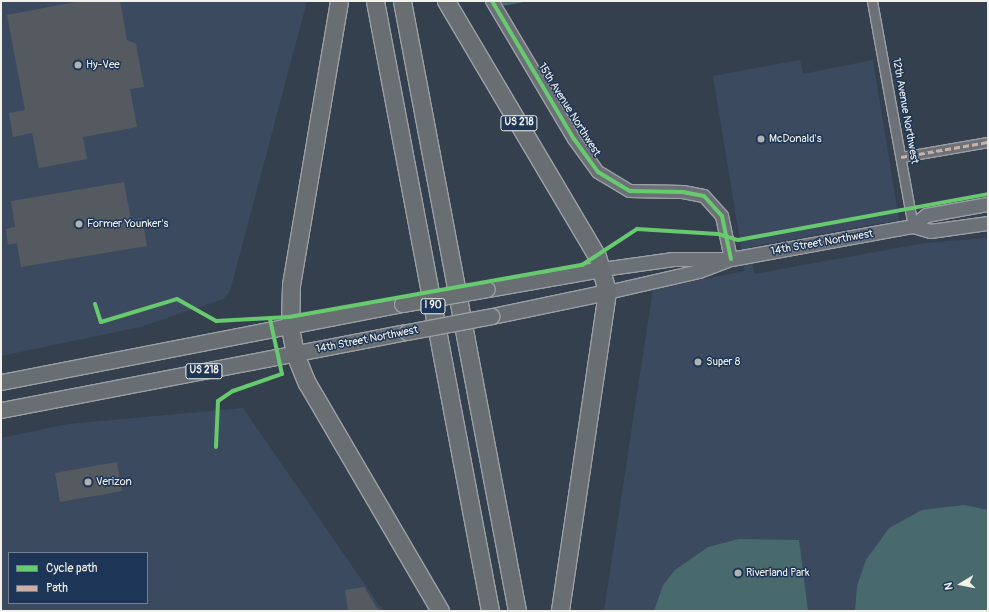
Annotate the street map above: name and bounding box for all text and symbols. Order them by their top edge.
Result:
street label: 12th Avenue Northwest [889,57,921,165]
place label: Hy-Vee [86,58,120,72]
marker: Hy-Vee [73,60,83,70]
street label: 15th Avenue Northwest [535,61,603,159]
road number: US 218 [500,115,538,131]
place label: McDonald's [769,132,822,146]
marker: McDonald's [756,134,766,144]
place label: Former Younker's [87,217,169,231]
marker: Former Younker's [74,219,84,229]
street label: 14th Street Northwest [770,227,874,259]
road number: I 90 [420,298,446,314]
street label: 14th Street Northwest [315,324,419,356]
place label: Super 8 [706,355,740,369]
marker: Super 8 [693,357,703,367]
road number: US 218 [185,363,223,379]
place label: Verizon [96,475,132,489]
marker: Verizon [83,477,93,487]
legend [8,552,148,604]
text: Cycle path [46,561,97,576]
north arrow [941,564,981,604]
place label: Riverland Park [746,566,810,580]
marker: Riverland Park [733,568,743,578]
text: Path [46,581,68,596]
text: N [942,581,956,591]

